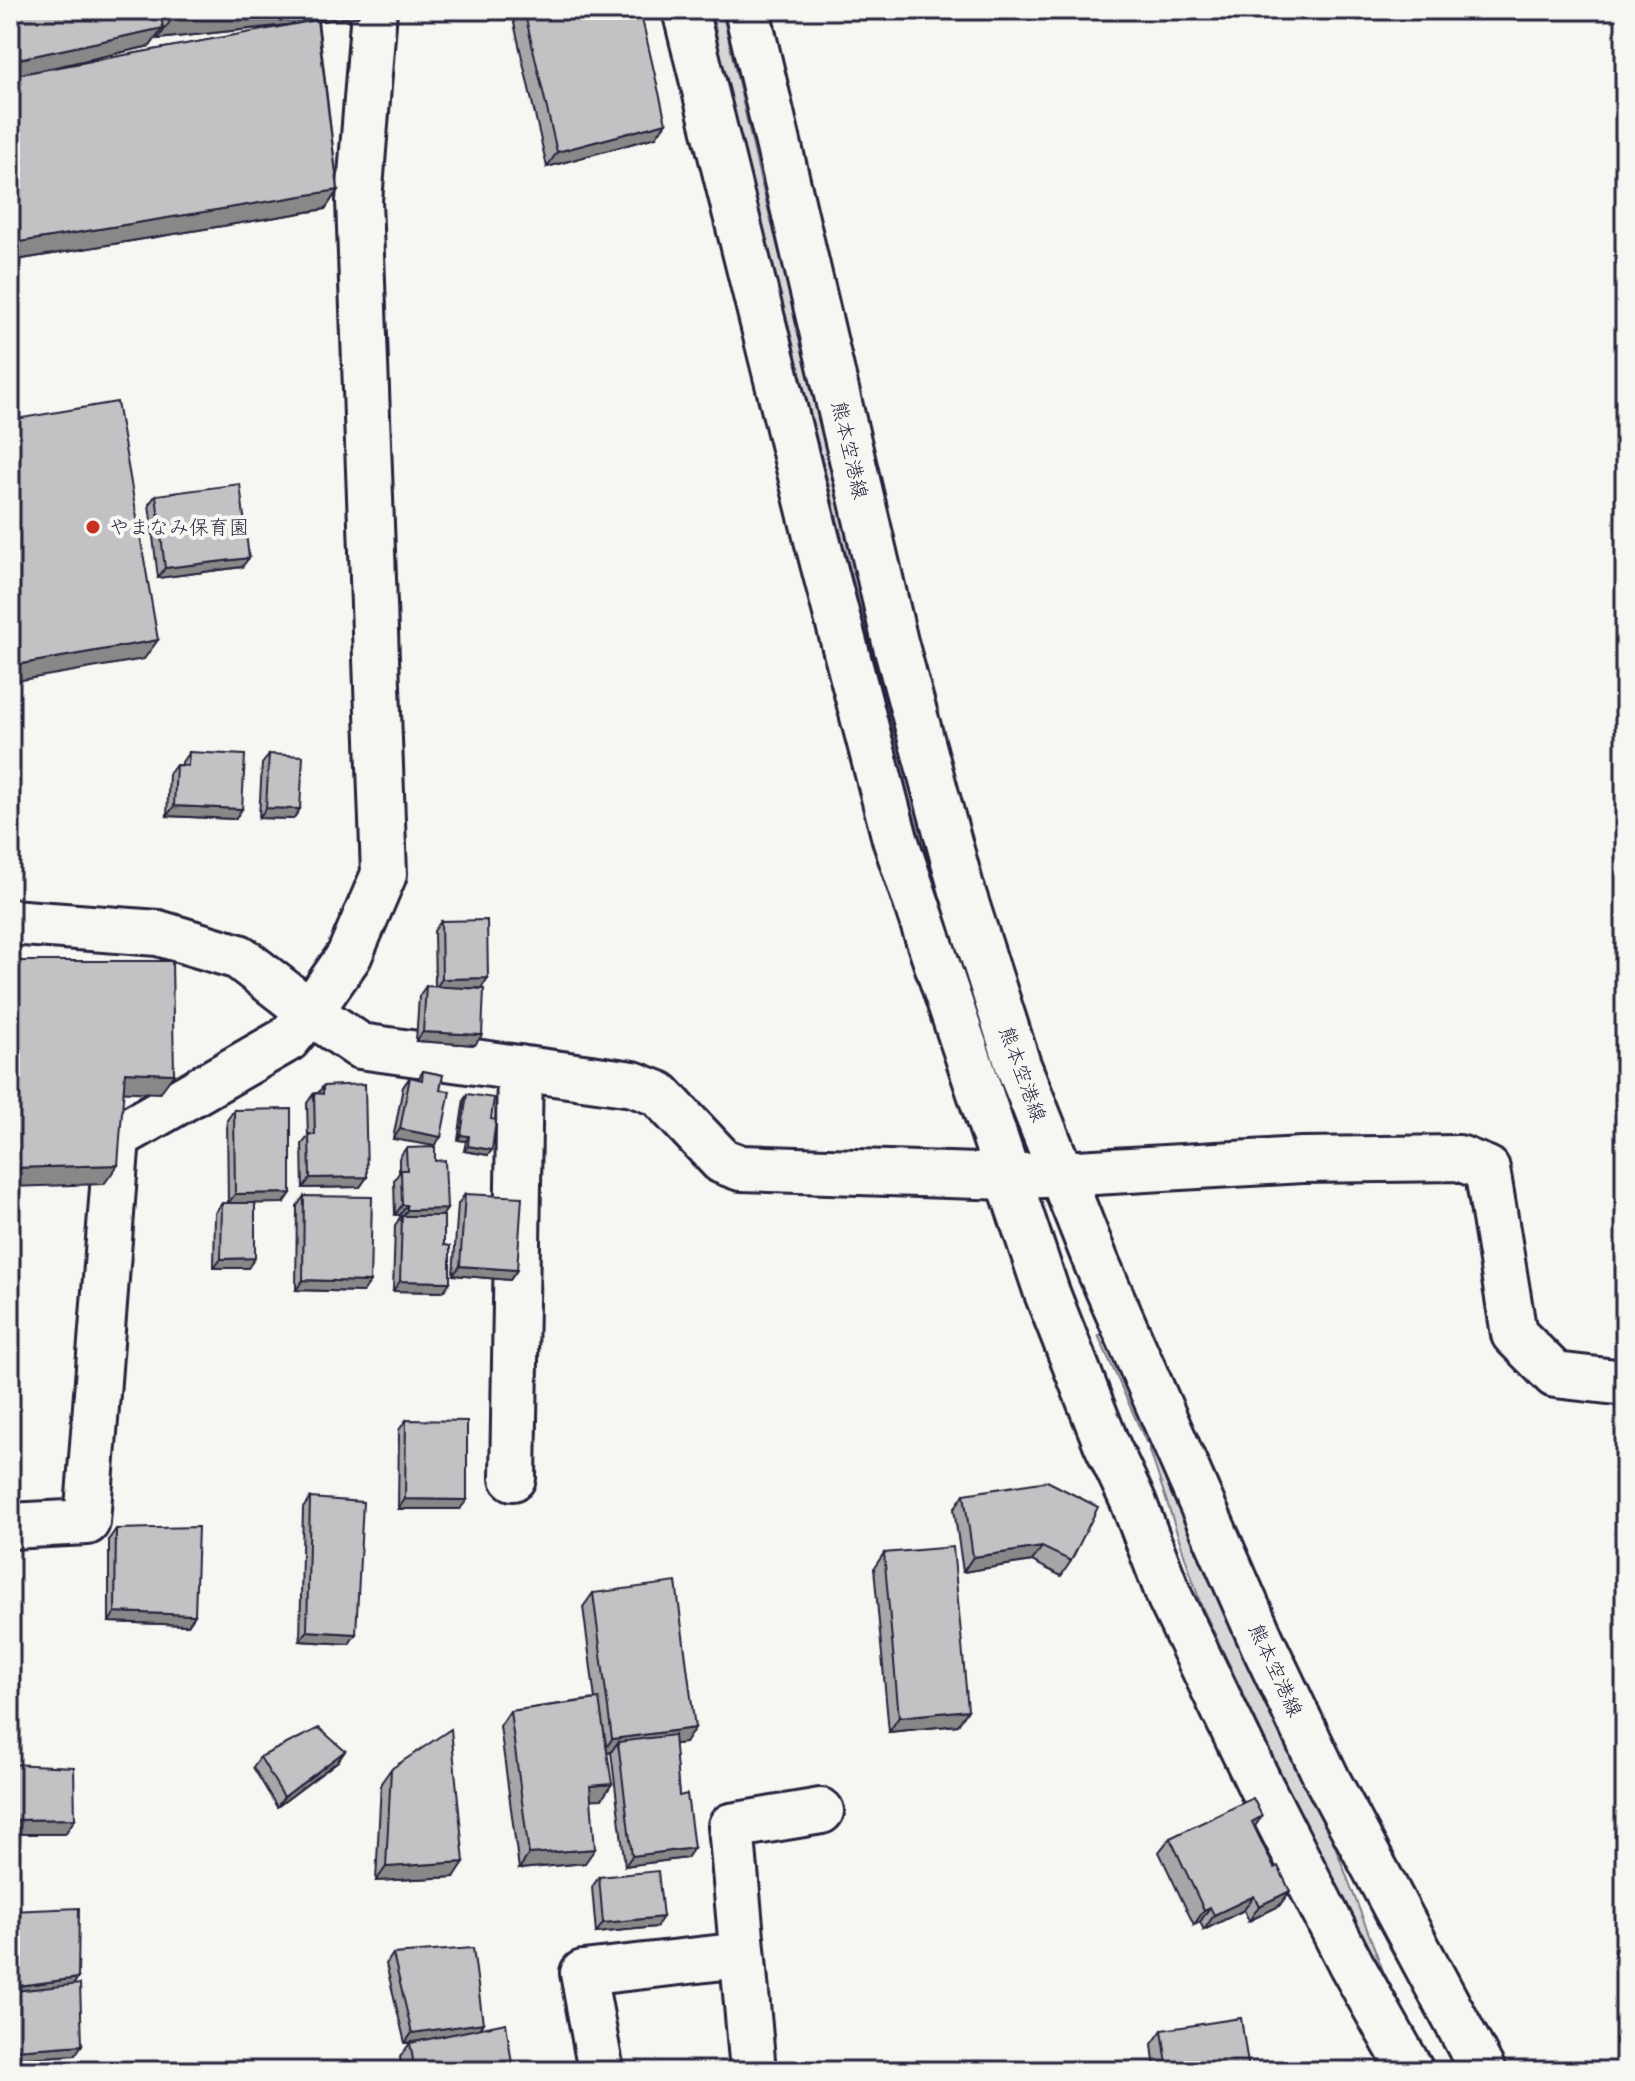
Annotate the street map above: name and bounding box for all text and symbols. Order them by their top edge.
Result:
street label: 熊本空港線 [821,398,875,503]
place label: やまなみ保育園 [109,513,249,545]
marker: やまなみ保育園 [84,518,102,536]
street label: 熊本空港線 [989,1022,1053,1127]
street label: 熊本空港線 [1239,1619,1310,1723]

